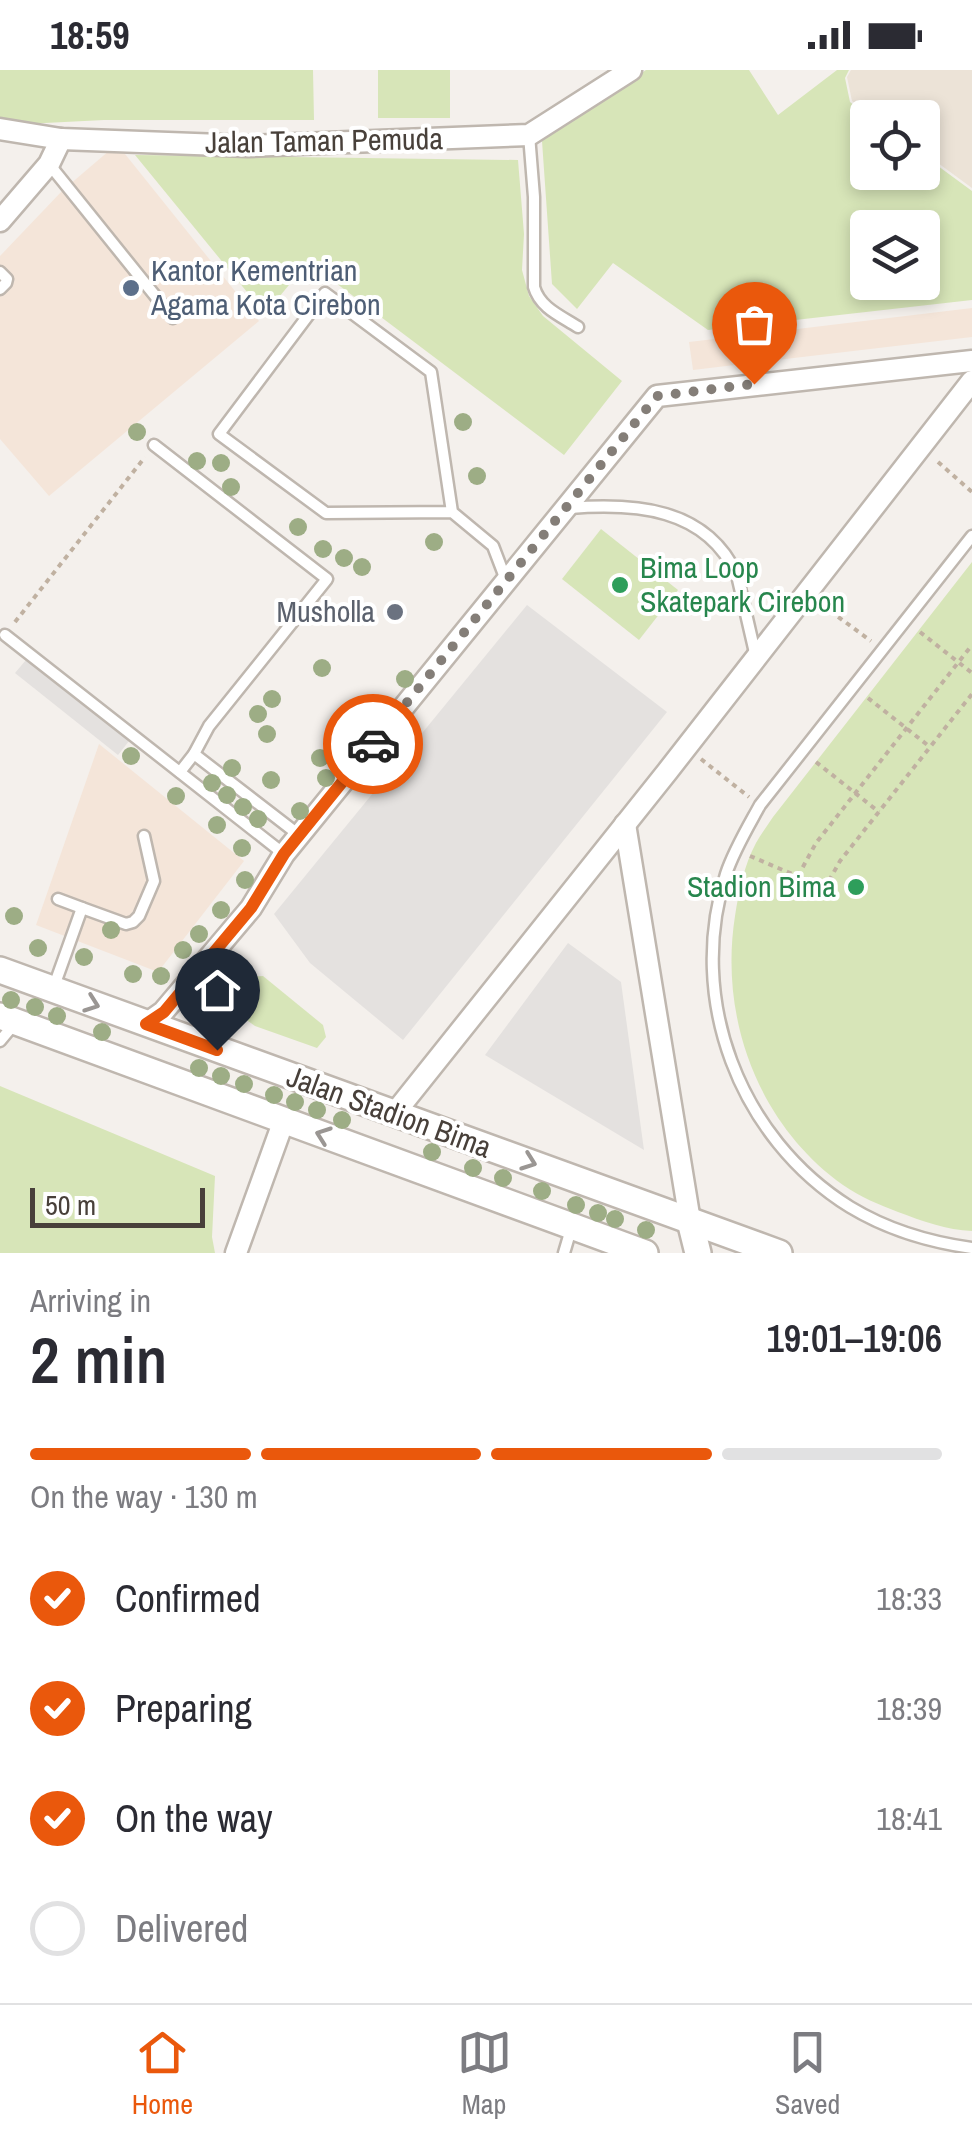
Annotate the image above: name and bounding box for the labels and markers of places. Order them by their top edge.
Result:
place label: Kantor Kementrian Agama Kota Cirebon [150,250,381,324]
marker: Kantor Kementrian Agama Kota Cirebon [120,277,142,299]
pin [712,282,797,385]
place label: Bima Loop Skatepark Cirebon [640,547,845,621]
marker: Bima Loop Skatepark Cirebon [609,574,631,596]
place label: Musholla [277,591,375,631]
marker: Musholla [384,601,406,623]
place label: Stadion Bima [687,866,836,906]
marker: Stadion Bima [845,876,867,898]
pin [175,948,260,1051]

